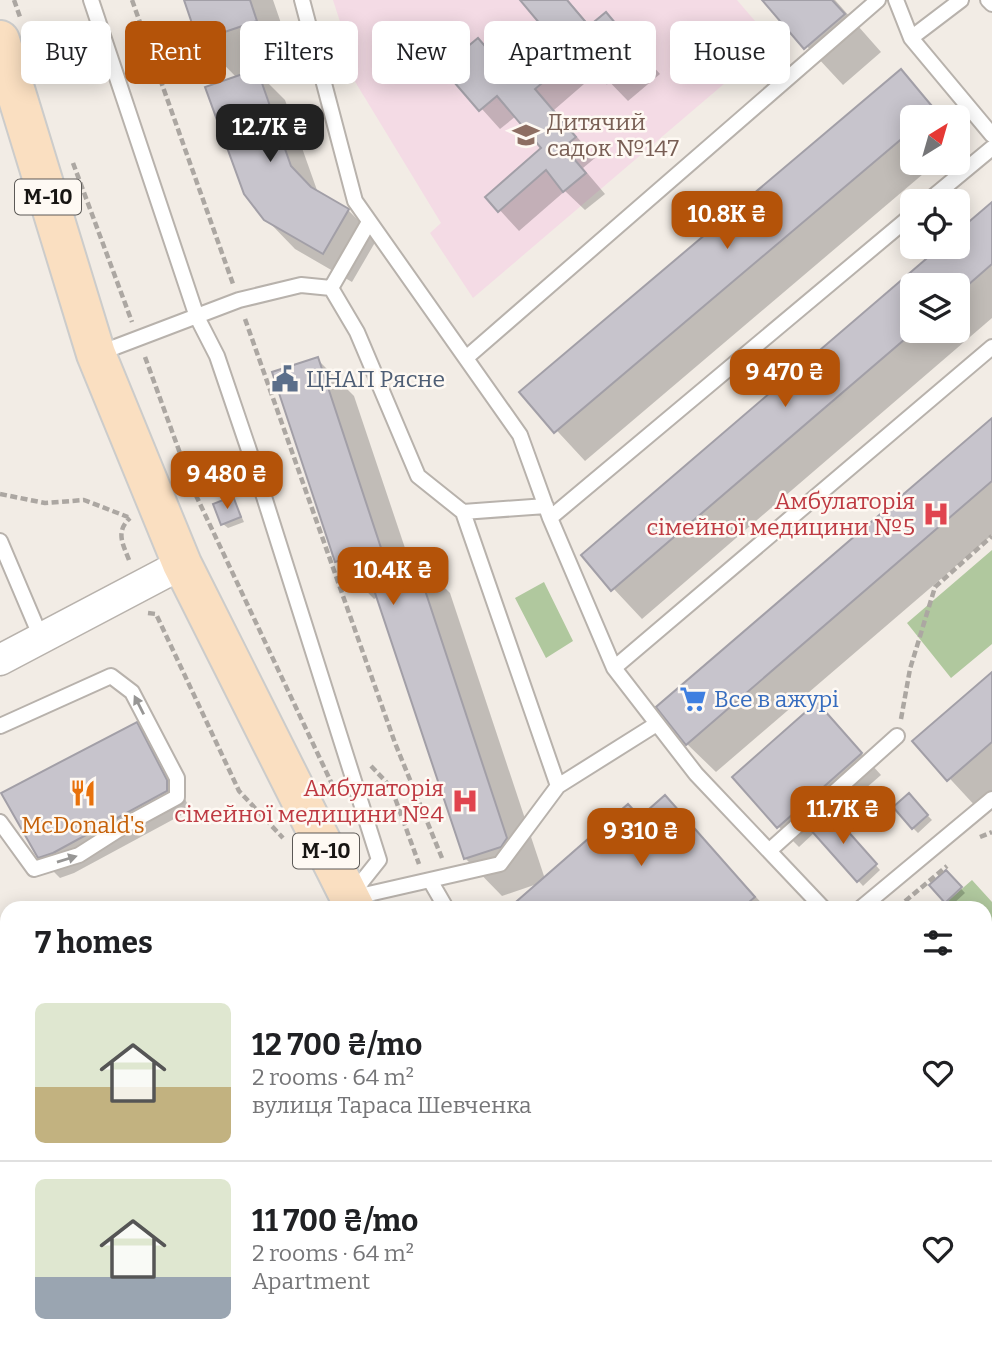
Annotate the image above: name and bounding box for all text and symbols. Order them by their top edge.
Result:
chip: Buy [21,21,111,84]
chip: Rent [125,21,226,84]
chip: Filters [240,21,358,84]
chip: New [372,21,470,84]
chip: Apartment [484,21,656,84]
chip: House [670,21,790,84]
pin: 12.7K ₴ [205,104,335,164]
north arrow [900,105,970,175]
map controls [900,105,970,343]
place label: Дитячий садок №147 [547,108,679,162]
text: 12.7K ₴ [232,113,308,141]
school or university icon: Дитячий садок №147 [511,120,541,150]
road number: М-10 [15,180,81,214]
button: locate [900,189,970,259]
pin: 10.8K ₴ [662,191,792,251]
text: 10.8K ₴ [688,200,766,228]
button: layers [900,273,970,343]
pin: 9 470 ₴ [720,350,850,409]
text: 9 470 ₴ [746,358,824,386]
public building icon: ЦНАП Рясне [270,364,300,394]
place label: ЦНАП Рясне [306,365,445,393]
pin: 9 480 ₴ [162,452,292,511]
text: 9 480 ₴ [187,460,267,488]
place label: Амбулаторія сімейної медицини №5 [646,487,915,541]
hospital icon: Амбулаторія сімейної медицини №5 [921,499,951,529]
pin: 10.4K ₴ [328,548,458,607]
text: 10.4K ₴ [353,556,433,584]
supermarket icon: Все в ажурі [678,684,708,714]
place label: Все в ажурі [714,685,839,713]
one-way arrow [134,695,146,715]
place label: Амбулаторія сімейної медицини №4 [174,774,445,828]
restaurant icon: McDonald's [68,778,98,808]
hospital icon: Амбулаторія сімейної медицини №4 [450,786,480,816]
pin: 11.7K ₴ [778,786,908,846]
text: 11.7K ₴ [806,795,880,823]
pin: 9 310 ₴ [576,808,706,868]
place label: McDonald's [21,811,145,839]
text: 9 310 ₴ [603,817,679,845]
road number: М-10 [293,834,359,868]
one-way arrow [57,853,78,863]
icon: filters [919,924,957,962]
text: 7 homes [35,925,153,961]
text: 12 700 ₴/mo [252,1027,422,1063]
icon: home [91,1031,175,1115]
icon: heart [919,1054,957,1092]
text: 2 rooms · 64 m² [252,1063,414,1091]
text: вулиця Тараса Шевченка [252,1091,532,1119]
text: 11 700 ₴/mo [252,1203,418,1239]
icon: home [91,1207,175,1291]
icon: heart [919,1230,957,1268]
text: 2 rooms · 64 m² [252,1239,414,1267]
text: Apartment [252,1267,370,1295]

